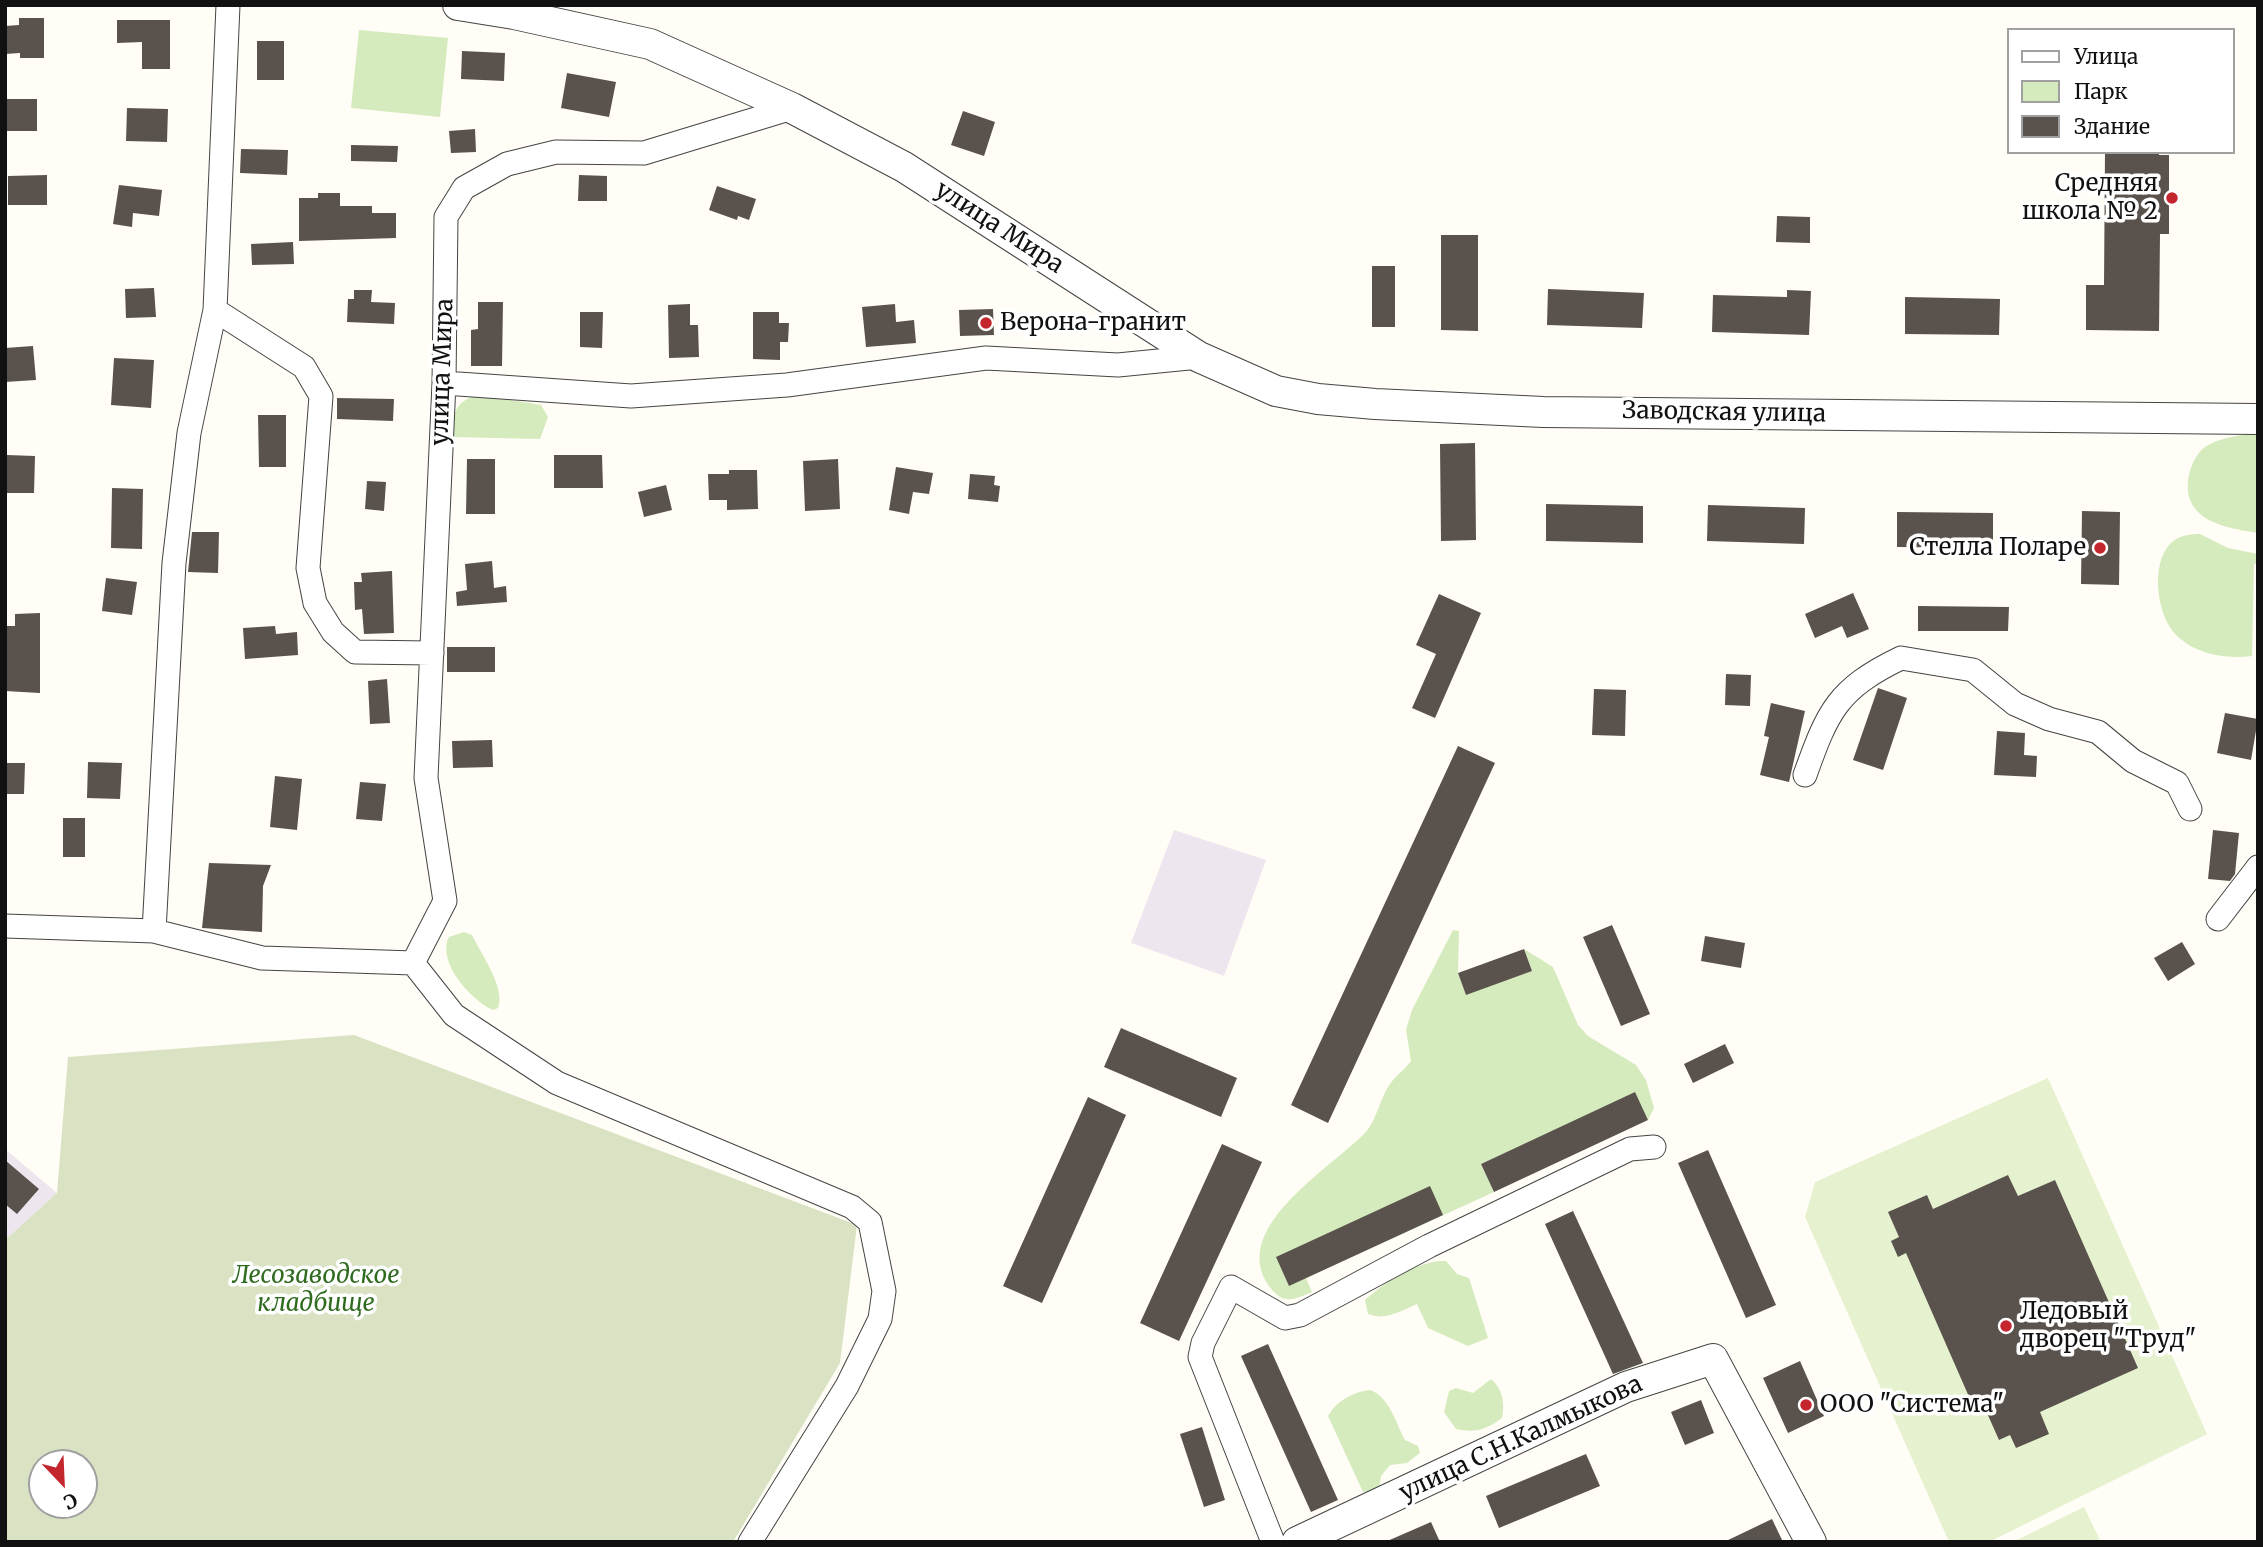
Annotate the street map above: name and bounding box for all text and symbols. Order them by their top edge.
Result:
legend [2008,28,2235,154]
text: Улица [2074,43,2138,70]
text: Парк [2074,78,2128,105]
text: Здание [2074,113,2150,140]
place label: Средняя школа № 2 [2022,170,2158,226]
street label: улица Мира [929,176,1069,280]
marker: Средняя школа № 2 [2164,190,2180,206]
street label: улица Мира [426,298,460,446]
place label: Верона-гранит [1000,309,1186,337]
marker: Верона-гранит [978,315,994,331]
street label: Заводская улица [1622,397,1826,429]
place label: Стелла Поларе [1909,534,2086,562]
marker: Стелла Поларе [2092,540,2108,556]
park label: Лесозаводское кладбище [232,1262,400,1318]
place label: Ледовый дворец "Труд" [2020,1298,2196,1354]
marker: Ледовый дворец "Труд" [1998,1318,2014,1334]
street label: улица С.Н.Калмыкова [1395,1370,1647,1508]
place label: ООО "Система" [1820,1391,2004,1419]
marker: ООО "Система" [1798,1397,1814,1413]
north arrow [28,1449,98,1519]
text: С [60,1488,81,1515]

